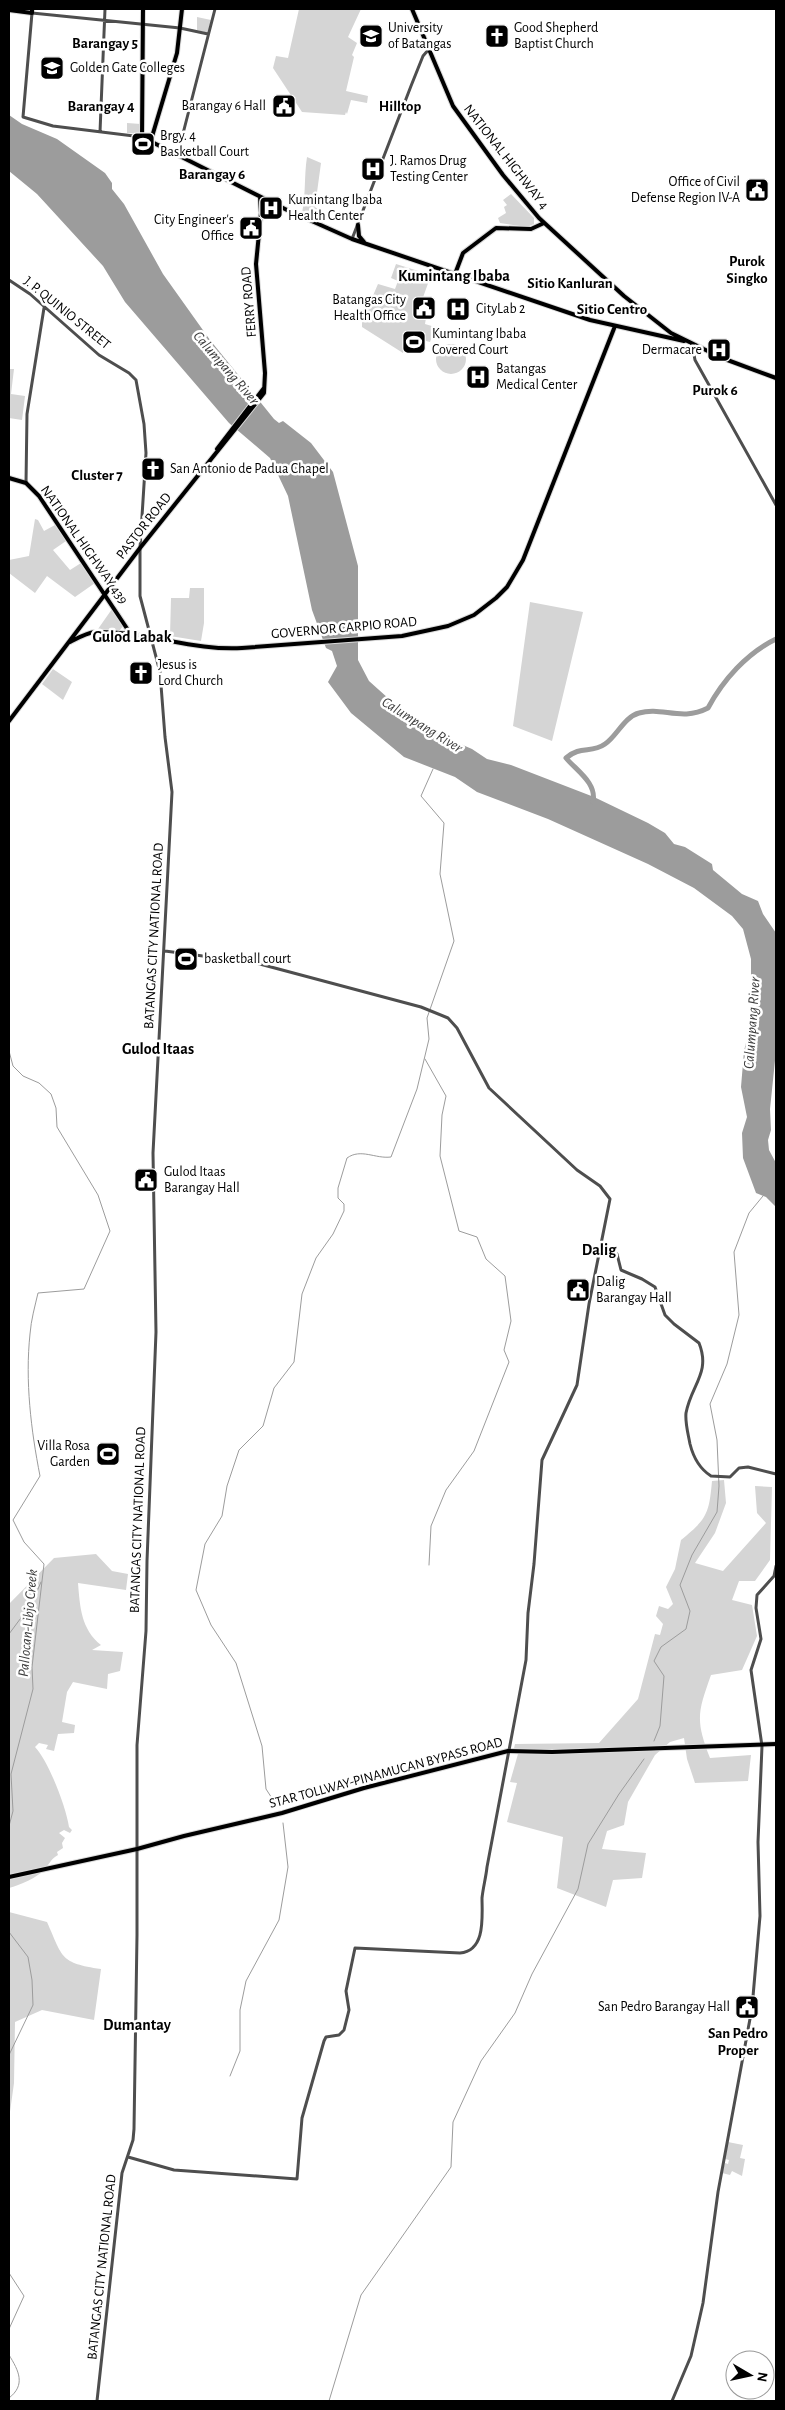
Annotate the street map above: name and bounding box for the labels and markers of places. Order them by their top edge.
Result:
place label: University of Batangas [388,21,451,51]
place label: Good Shepherd Baptist Church [514,21,598,51]
school or university icon: University of Batangas [358,23,384,49]
church icon: Good Shepherd Baptist Church [484,23,510,49]
school or university icon: Golden Gate Colleges [39,55,65,81]
place label: Golden Gate Colleges [70,61,185,75]
public building icon: Barangay 6 Hall [271,93,297,119]
place label: Barangay 6 Hall [181,99,266,113]
place label: Brgy. 4 Basketball Court [160,129,250,159]
sports icon: Brgy. 4 Basketball Court [130,131,156,157]
place label: J. Ramos Drug Testing Center [390,154,468,184]
hospital icon: J. Ramos Drug Testing Center [360,156,386,182]
place label: Office of Civil Defense Region IV-A [631,175,740,205]
public building icon: Office of Civil Defense Region IV-A [744,177,770,203]
place label: Kumintang Ibaba Health Center [288,193,383,223]
hospital icon: Kumintang Ibaba Health Center [258,195,284,221]
place label: City Engineer's Office [154,213,234,243]
public building icon: City Engineer's Office [238,215,264,241]
place label: Batangas City Health Office [332,293,406,323]
public building icon: Batangas City Health Office [411,295,437,321]
hospital icon: CityLab 2 [445,296,471,322]
place label: CityLab 2 [476,302,525,316]
place label: Kumintang Ibaba Covered Court [432,327,527,357]
sports icon: Kumintang Ibaba Covered Court [401,329,427,355]
hospital icon: Dermacare [706,337,732,363]
place label: Dermacare [642,343,702,357]
place label: Batangas Medical Center [496,362,578,392]
hospital icon: Batangas Medical Center [465,364,491,390]
church icon: San Antonio de Padua Chapel [140,456,166,482]
place label: San Antonio de Padua Chapel [170,462,329,476]
place label: Jesus is Lord Church [158,658,223,688]
church icon: Jesus is Lord Church [128,660,154,686]
sports icon: basketball court [173,946,199,972]
place label: basketball court [204,952,292,966]
place label: Gulod Itaas Barangay Hall [164,1165,240,1195]
public building icon: Gulod Itaas Barangay Hall [133,1167,159,1193]
place label: Dalig Barangay Hall [596,1275,672,1305]
public building icon: Dalig Barangay Hall [565,1277,591,1303]
place label: Villa Rosa Garden [37,1439,91,1469]
sports icon: Villa Rosa Garden [95,1441,121,1467]
public building icon: San Pedro Barangay Hall [734,1994,760,2020]
place label: San Pedro Barangay Hall [598,2000,730,2014]

